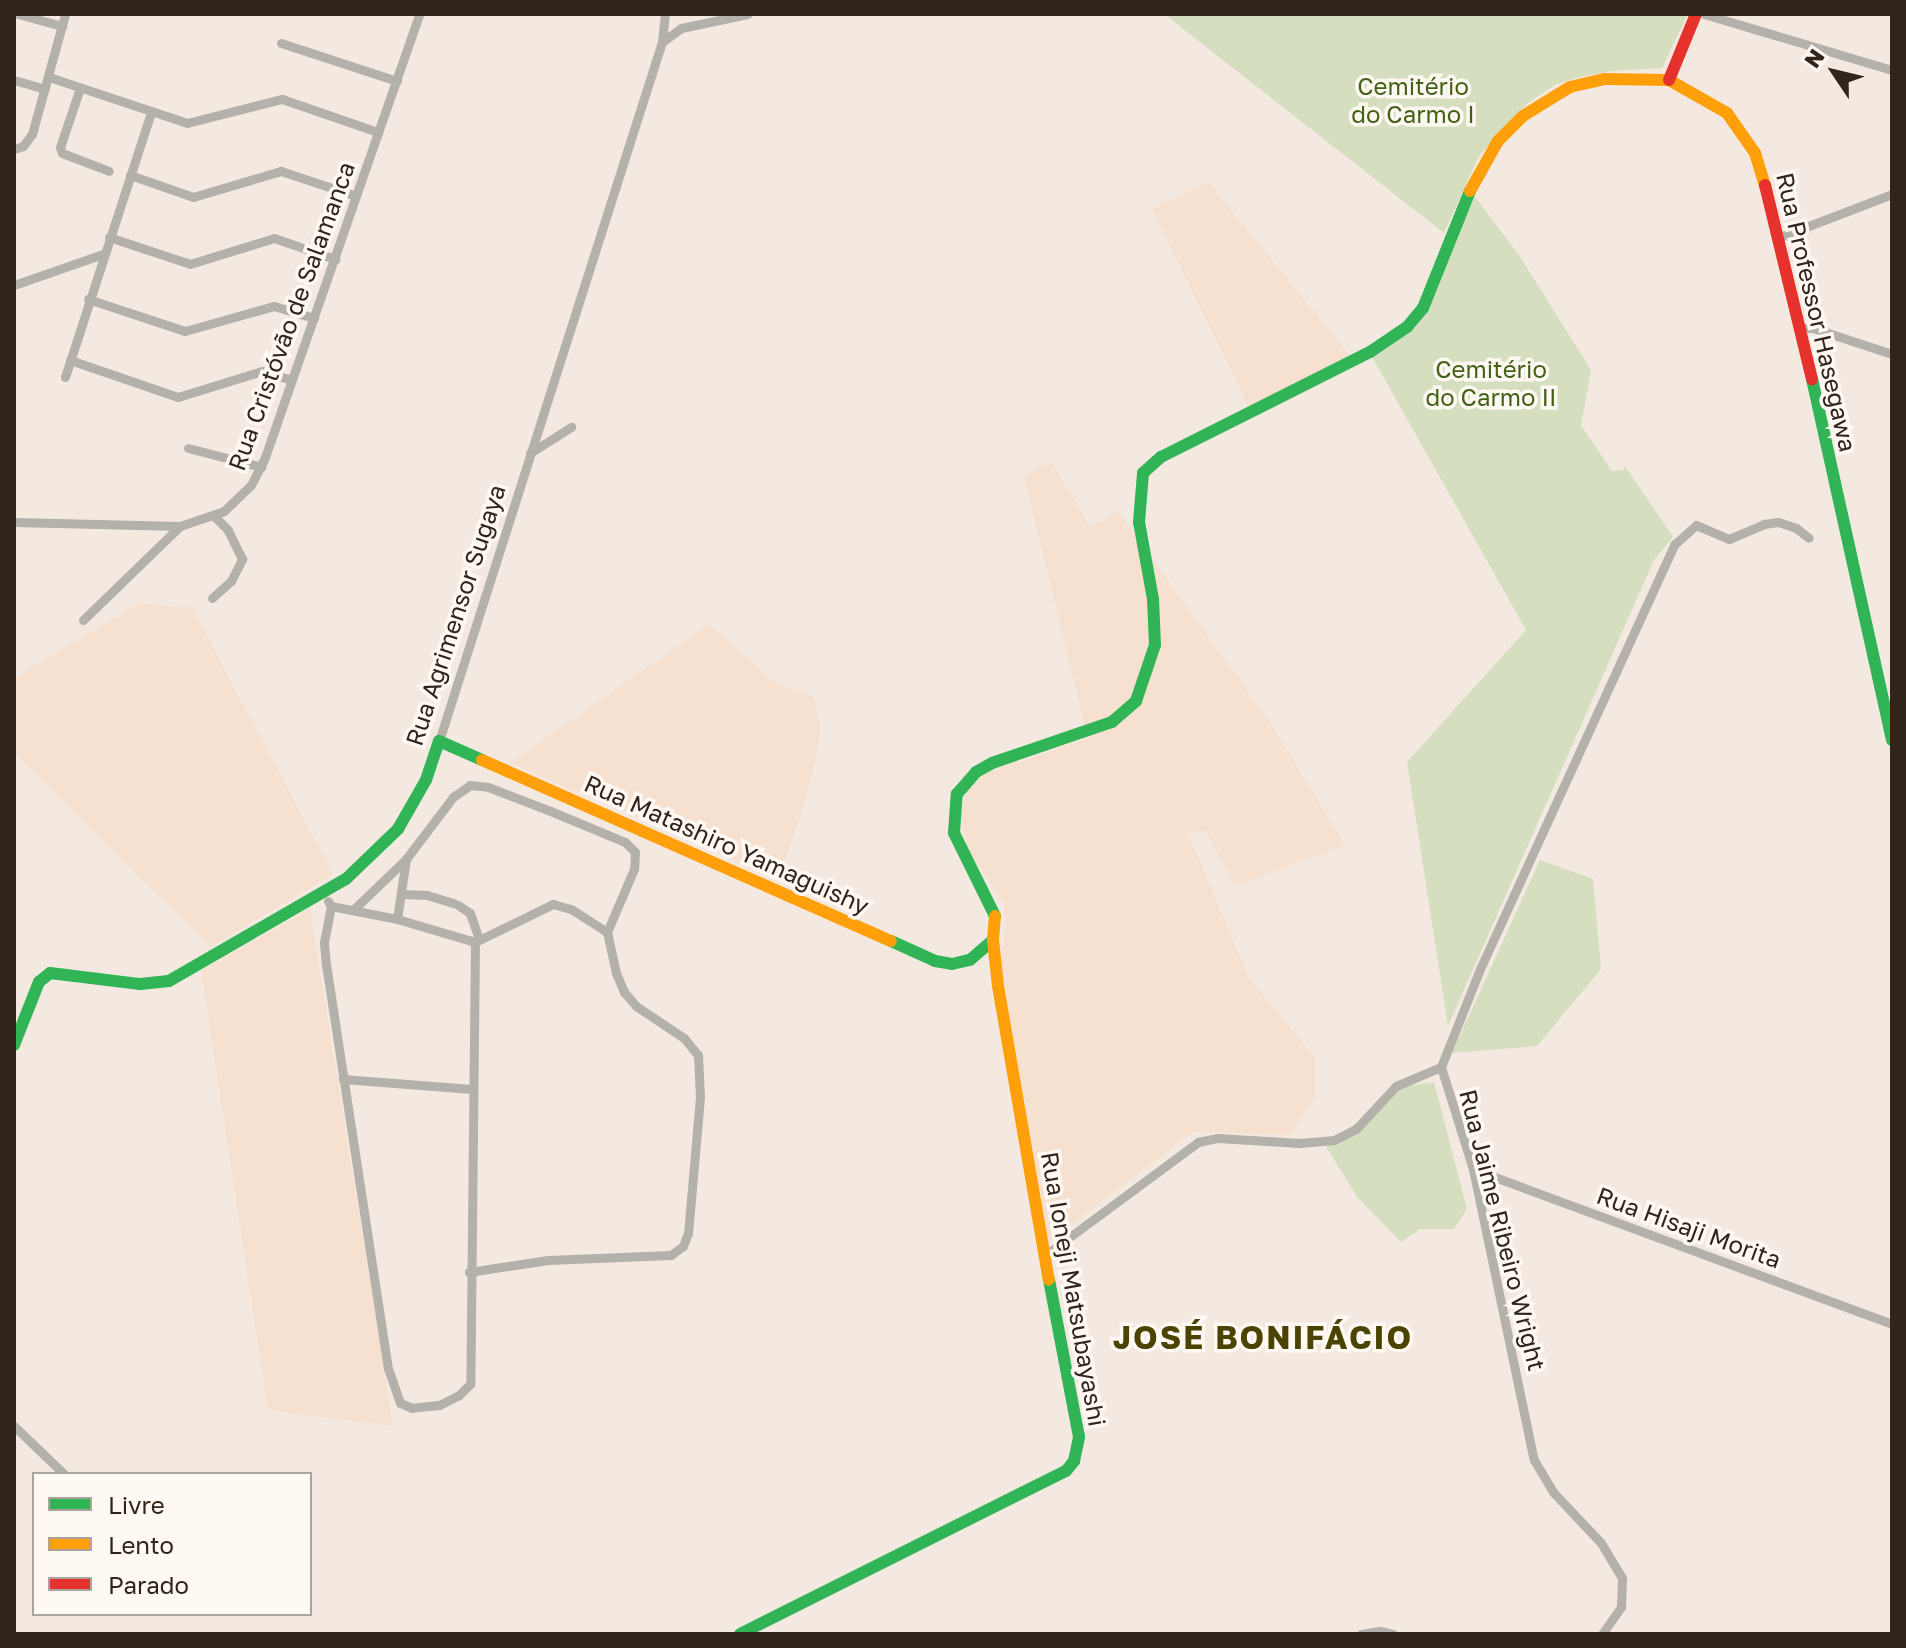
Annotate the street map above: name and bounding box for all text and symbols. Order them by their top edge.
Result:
north arrow [1794,32,1874,112]
text: N [1798,43,1830,73]
park label: Cemitério do Carmo I [1351,72,1475,128]
street label: Rua Cristóvão de Salamanca [222,158,360,474]
street label: Rua Professor Hasegawa [1771,170,1863,454]
park label: Cemitério do Carmo II [1425,355,1557,411]
street label: Rua Agrimensor Sugaya [399,481,511,749]
street label: Rua Matashiro Yamaguishy [580,768,874,920]
street label: Rua Jaime Ribeiro Wright [1454,1086,1552,1374]
street label: Rua Ioneji Matsubayashi [1036,1149,1112,1429]
street label: Rua Hisaji Morita [1593,1180,1785,1274]
district label: JOSÉ BONIFÁCIO [1113,1318,1413,1356]
legend [32,1472,312,1616]
text: Livre [108,1490,165,1519]
text: Lento [108,1530,174,1559]
text: Parado [108,1570,189,1599]

